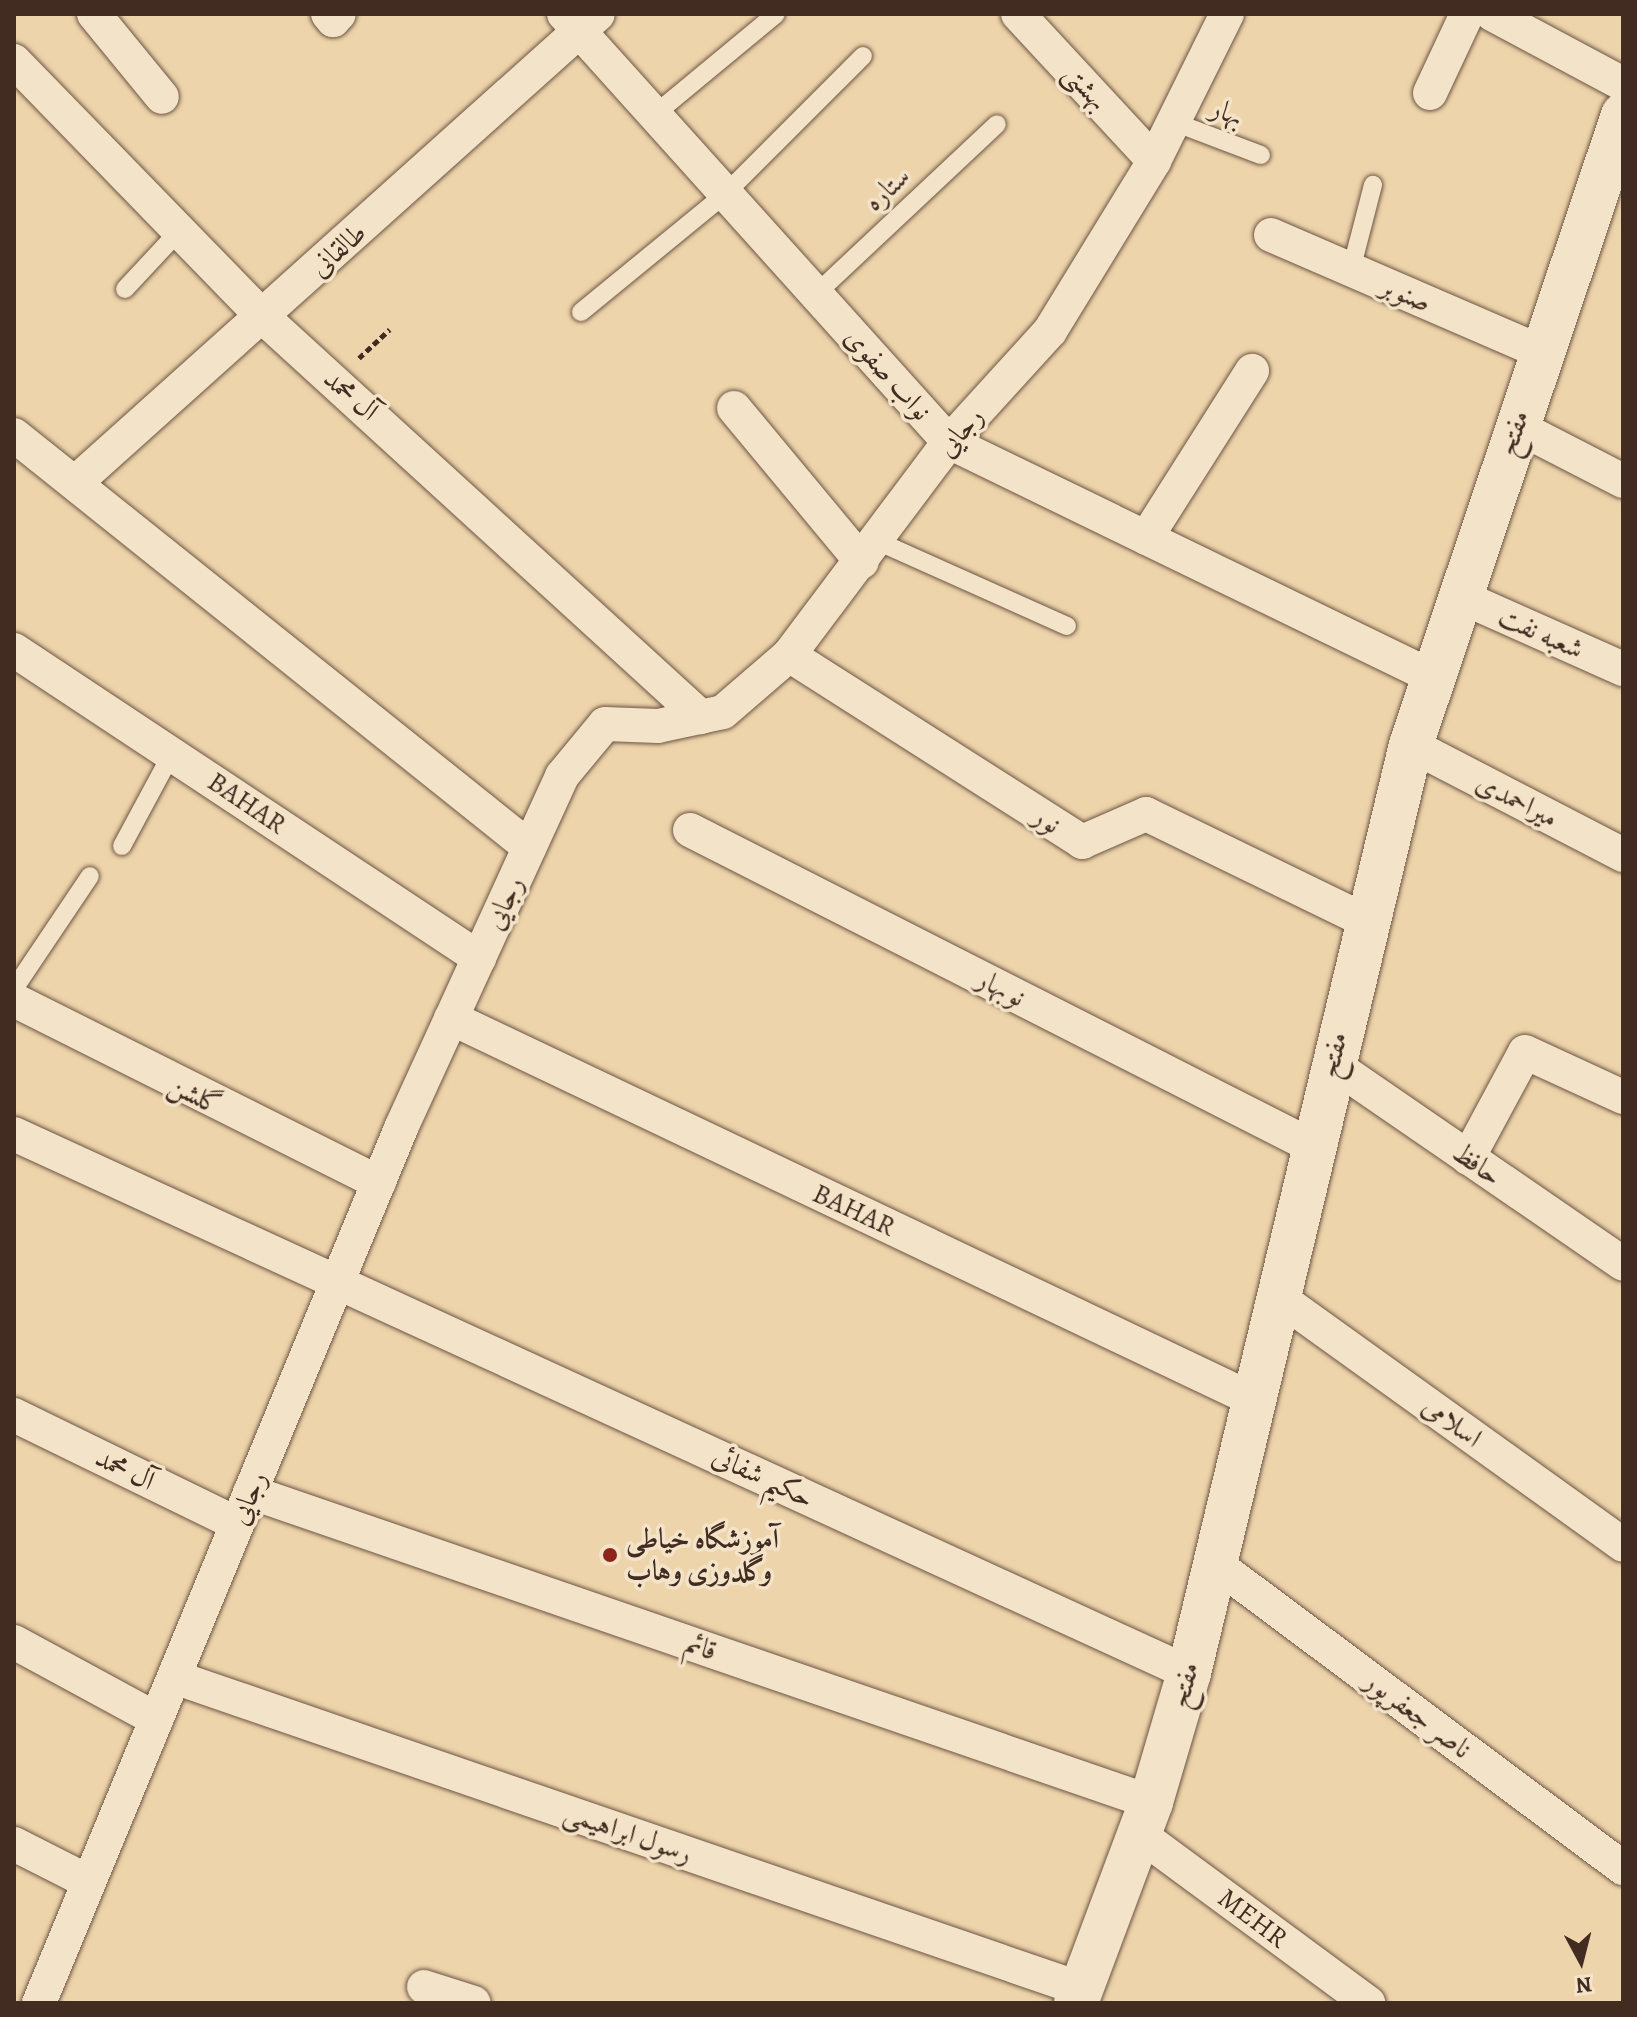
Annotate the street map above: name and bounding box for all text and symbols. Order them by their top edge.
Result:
street label: بهشتی [1056,57,1116,117]
street label: بهار [1206,91,1248,133]
street label: ستاره [857,159,917,219]
street label: طالقانی [303,216,373,284]
street label: صنوبر [1376,268,1436,320]
street label: نواب صفوی [837,321,939,427]
street label: آل محمد [317,362,385,428]
street label: رجایی [929,400,991,464]
street label: مفتح [1490,406,1536,460]
street label: شعبه نفت [1493,599,1589,667]
street label: BAHAR [201,765,293,841]
street label: میراحمدی [1470,765,1564,835]
street label: نور [1027,799,1067,841]
street label: رجایی [477,871,531,935]
street label: نوبهار [971,962,1031,1014]
street label: مفتح [1311,1029,1355,1081]
street label: گلشن [163,1068,227,1122]
street label: حافظ [1446,1135,1508,1193]
street label: BAHAR [807,1176,901,1244]
street label: اسلامی [1416,1389,1488,1455]
street label: حکیم شفائی [707,1439,819,1515]
street label: آل محمد [90,1440,160,1498]
street label: رجایی [222,1466,274,1530]
place label: آموزشگاه خیاطی وگلدوزی وهاب [626,1522,779,1588]
marker: آموزشگاه خیاطی وگلدوزی وهاب [601,1546,619,1564]
street label: قائم [681,1626,721,1668]
street label: مفتح [1162,1658,1206,1712]
street label: ناصر جعفرپور [1358,1664,1478,1766]
street label: رسول ابراهیمی [559,1795,697,1871]
street label: MEHR [1212,1881,1294,1955]
north arrow [1541,1921,1621,2001]
text: N [1574,1969,1594,2001]

